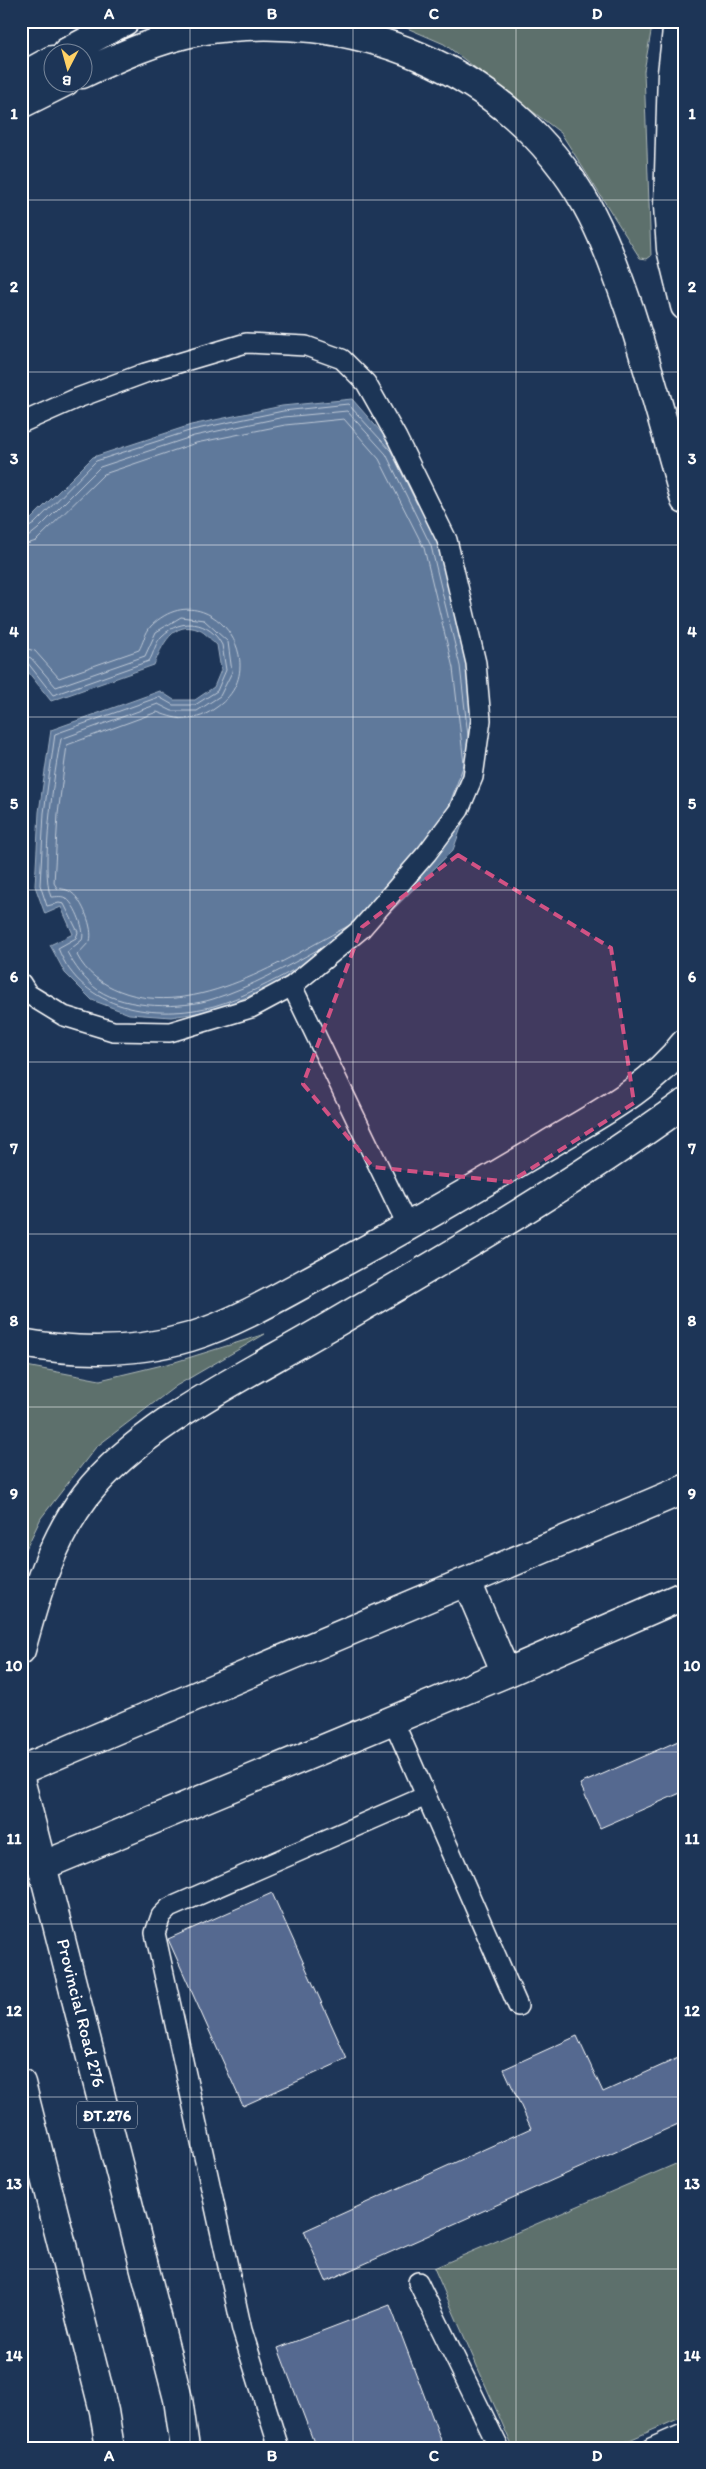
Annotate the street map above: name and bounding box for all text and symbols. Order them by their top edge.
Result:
text: A [103,4,115,23]
text: B [267,4,278,23]
text: C [429,4,440,23]
text: D [592,4,603,23]
north arrow [42,42,92,92]
text: B [61,72,72,89]
text: 1 [10,104,18,123]
text: 1 [688,104,696,123]
text: 2 [10,277,19,296]
text: 2 [688,277,697,296]
text: 3 [10,449,19,468]
text: 3 [688,449,697,468]
text: 4 [9,622,19,641]
text: 4 [687,622,697,641]
text: 5 [10,794,19,813]
text: 5 [688,794,697,813]
text: 6 [10,967,19,986]
text: 6 [688,967,697,986]
text: 7 [9,1139,18,1158]
text: 7 [687,1139,696,1158]
text: 8 [10,1311,19,1330]
text: 8 [688,1311,697,1330]
text: 9 [10,1484,18,1503]
text: 9 [688,1484,696,1503]
text: 10 [5,1656,23,1675]
text: 10 [683,1656,701,1675]
text: 11 [7,1829,22,1848]
text: 11 [685,1829,700,1848]
street label: Provincial Road 276 [52,1936,110,2090]
text: 12 [6,2001,23,2020]
text: 12 [684,2001,701,2020]
road number: ĐT.276 [77,2102,137,2128]
text: 13 [6,2174,22,2193]
text: 13 [684,2174,700,2193]
text: 14 [5,2346,23,2365]
text: 14 [683,2346,701,2365]
text: A [103,2446,115,2465]
text: B [267,2446,278,2465]
text: C [429,2446,440,2465]
text: D [592,2446,603,2465]

